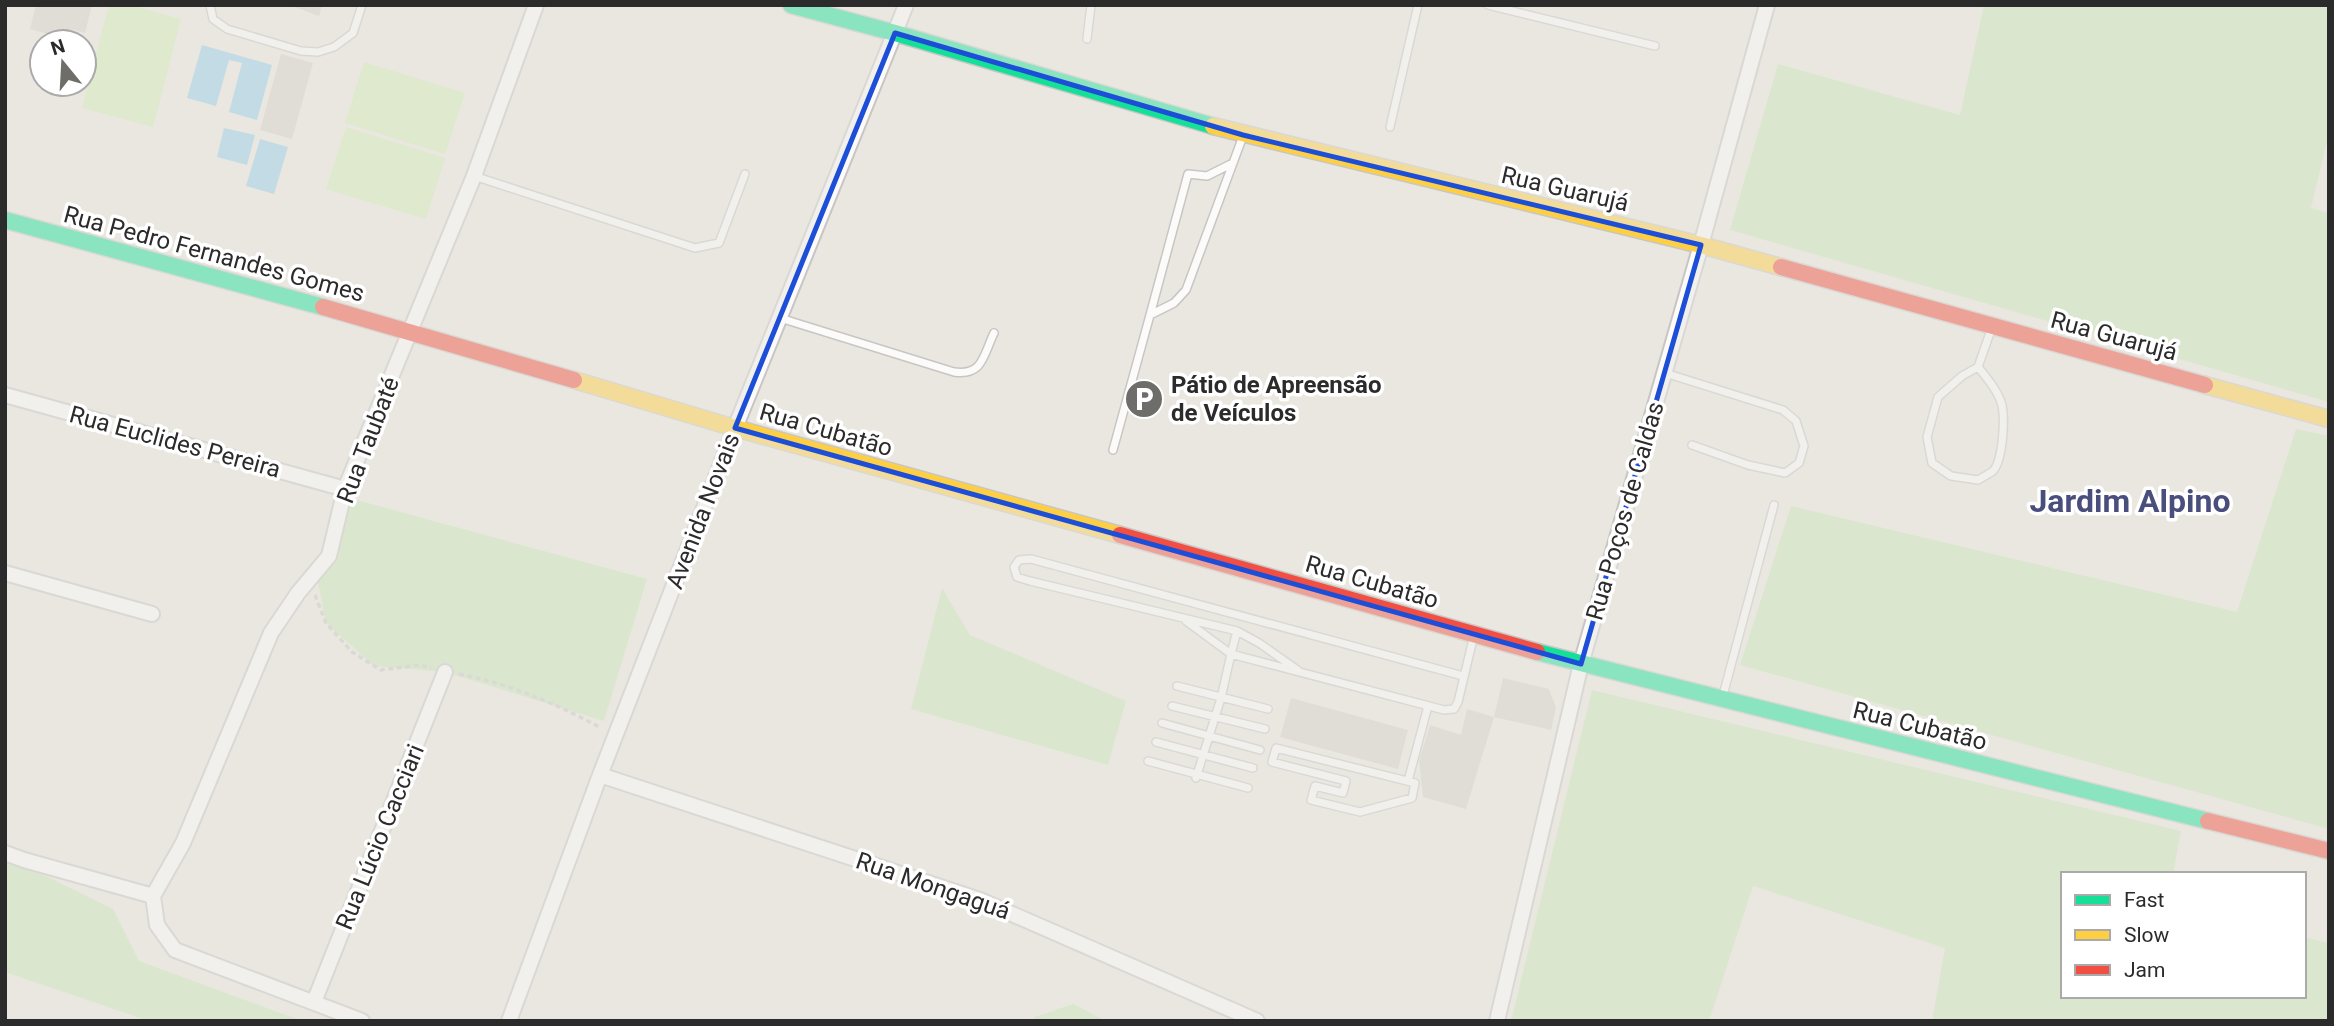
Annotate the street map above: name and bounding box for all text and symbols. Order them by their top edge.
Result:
north arrow [28,28,98,98]
text: N [48,34,68,60]
street label: Rua Guarujá [1499,161,1631,217]
street label: Rua Pedro Fernandes Gomes [61,200,367,308]
street label: Rua Guarujá [2048,306,2180,366]
place label: Pátio de Apreensão de Veículos [1171,371,1382,427]
street label: Rua Taubaté [331,373,405,507]
parking icon: Pátio de Apreensão de Veículos [1123,378,1165,420]
street label: Rua Cubatão [756,398,896,462]
street label: Rua Poços de Caldas [1580,399,1670,623]
street label: Rua Euclides Pereira [66,400,284,484]
street label: Avenida Novais [660,429,746,593]
district label: Jardim Alpino [2029,482,2231,520]
street label: Rua Cubatão [1302,550,1442,614]
street label: Rua Cubatão [1850,696,1990,756]
street label: Rua Lúcio Cacciari [330,740,430,934]
street label: Rua Mongaguá [852,847,1014,925]
legend [2061,872,2306,998]
text: Fast [2124,888,2165,912]
text: Slow [2124,923,2170,947]
text: Jam [2124,958,2165,982]

